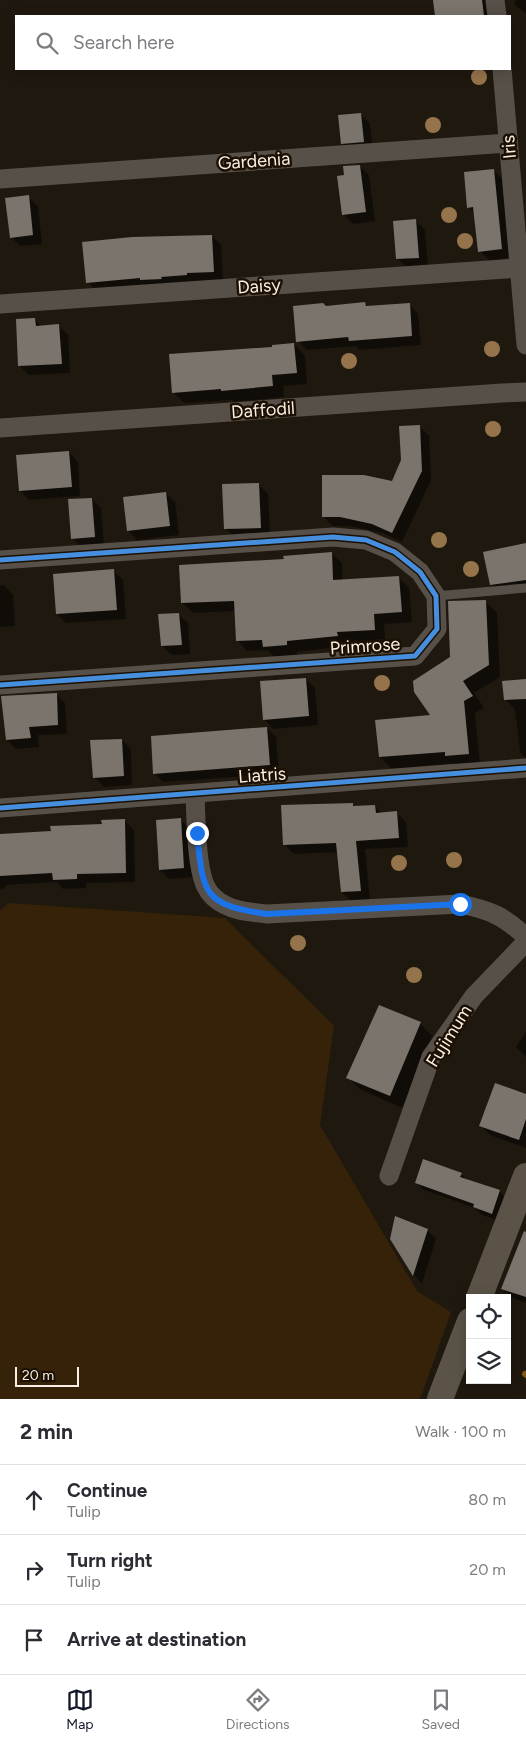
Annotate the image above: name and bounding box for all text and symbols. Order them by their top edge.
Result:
search box [15,15,511,70]
icon: search [33,29,61,57]
text: Search here [73,31,175,54]
street label: Iris [497,134,521,160]
street label: Gardenia [217,147,291,175]
street label: Daisy [236,273,282,298]
street label: Daffodil [230,397,296,423]
street label: Primrose [329,633,401,659]
street label: Liatris [237,762,287,788]
route end [186,822,209,845]
route start [449,893,472,916]
street label: Fujimum [421,1001,477,1071]
map controls [466,1294,511,1384]
button: locate [466,1294,511,1339]
button: layers [466,1339,511,1384]
scale bar [15,1364,79,1387]
text: 20 m [22,1367,54,1384]
text: 2 min [20,1419,73,1444]
text: Walk · 100 m [415,1422,506,1441]
text: Continue [67,1479,147,1502]
icon: ahead [20,1486,48,1514]
text: 80 m [468,1490,506,1509]
text: Tulip [67,1502,101,1521]
text: Turn right [67,1549,153,1572]
icon: right [20,1556,48,1584]
text: 20 m [469,1560,506,1579]
text: Tulip [67,1572,101,1591]
icon: arrive [20,1626,48,1654]
text: Arrive at destination [67,1628,246,1651]
tab: Map [66,1686,94,1733]
tab: Directions [226,1686,290,1733]
tab: Saved [421,1686,460,1733]

